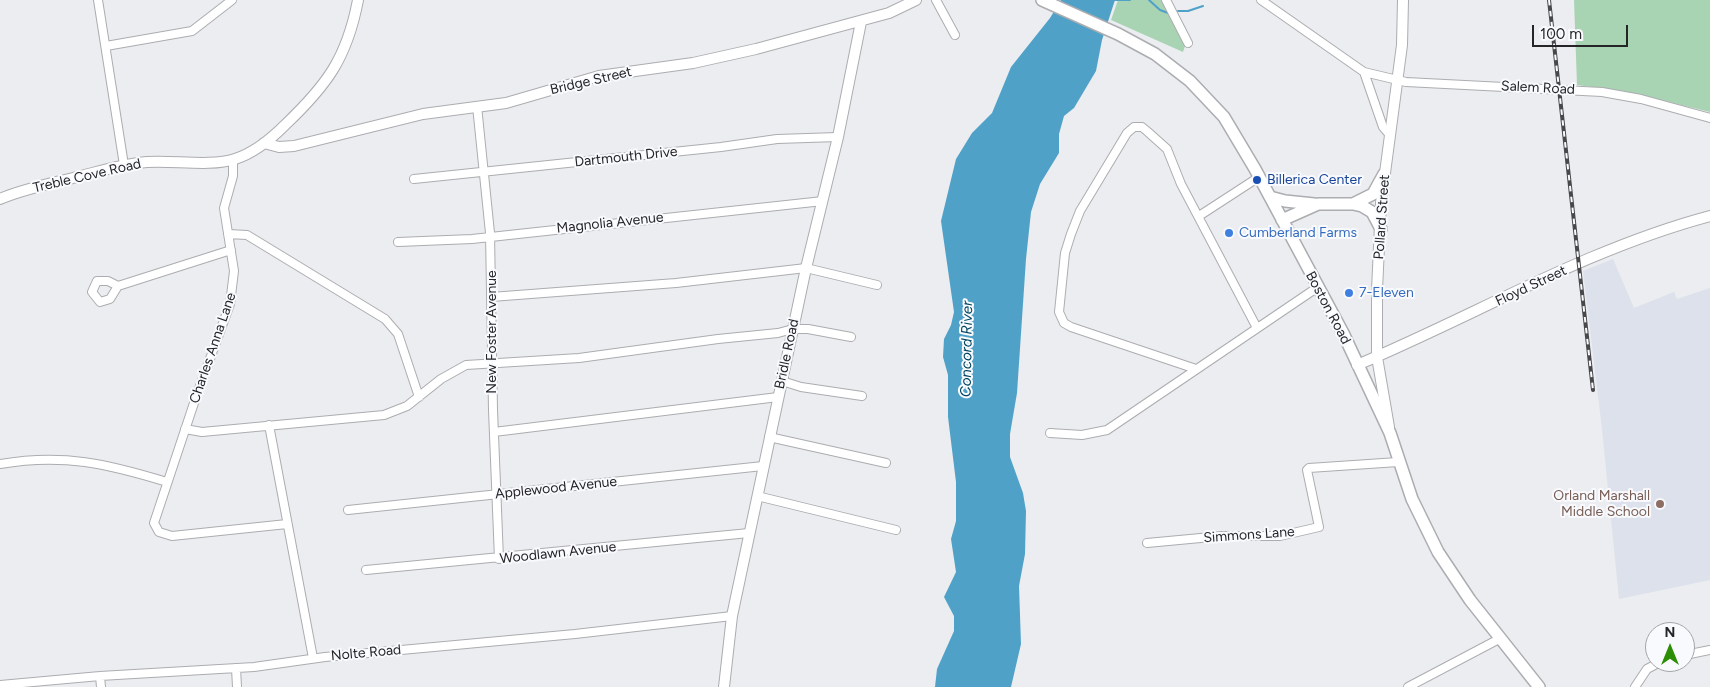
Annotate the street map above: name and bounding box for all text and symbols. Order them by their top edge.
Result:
scale bar [1535,15,1631,47]
text: 100 m [1540,25,1582,43]
street label: Bridge Street [549,63,633,99]
street label: Salem Road [1501,78,1575,98]
street label: Dartmouth Drive [574,143,678,171]
street label: Treble Cove Road [31,155,143,197]
place label: Billerica Center [1267,172,1362,188]
marker: Billerica Center [1251,174,1263,186]
street label: Pollard Street [1371,174,1393,260]
street label: Magnolia Avenue [556,209,664,237]
place label: Cumberland Farms [1239,225,1357,241]
marker: Cumberland Farms [1223,227,1235,239]
street label: Floyd Street [1493,262,1569,310]
street label: Boston Road [1302,269,1354,347]
street label: New Foster Avenue [484,270,500,394]
place label: 7-Eleven [1359,285,1414,301]
marker: 7-Eleven [1343,287,1355,299]
street label: Charles Anna Lane [186,290,240,406]
water label: Concord River [957,301,977,397]
street label: Bridle Road [771,317,803,391]
street label: Applewood Avenue [494,473,618,503]
place label: Orland Marshall Middle School [1553,488,1650,520]
marker: Orland Marshall Middle School [1654,498,1666,510]
street label: Simmons Lane [1203,523,1295,547]
street label: Woodlawn Avenue [499,539,617,567]
north arrow [1645,622,1695,672]
text: N [1665,624,1675,641]
street label: Nolte Road [330,642,402,664]

